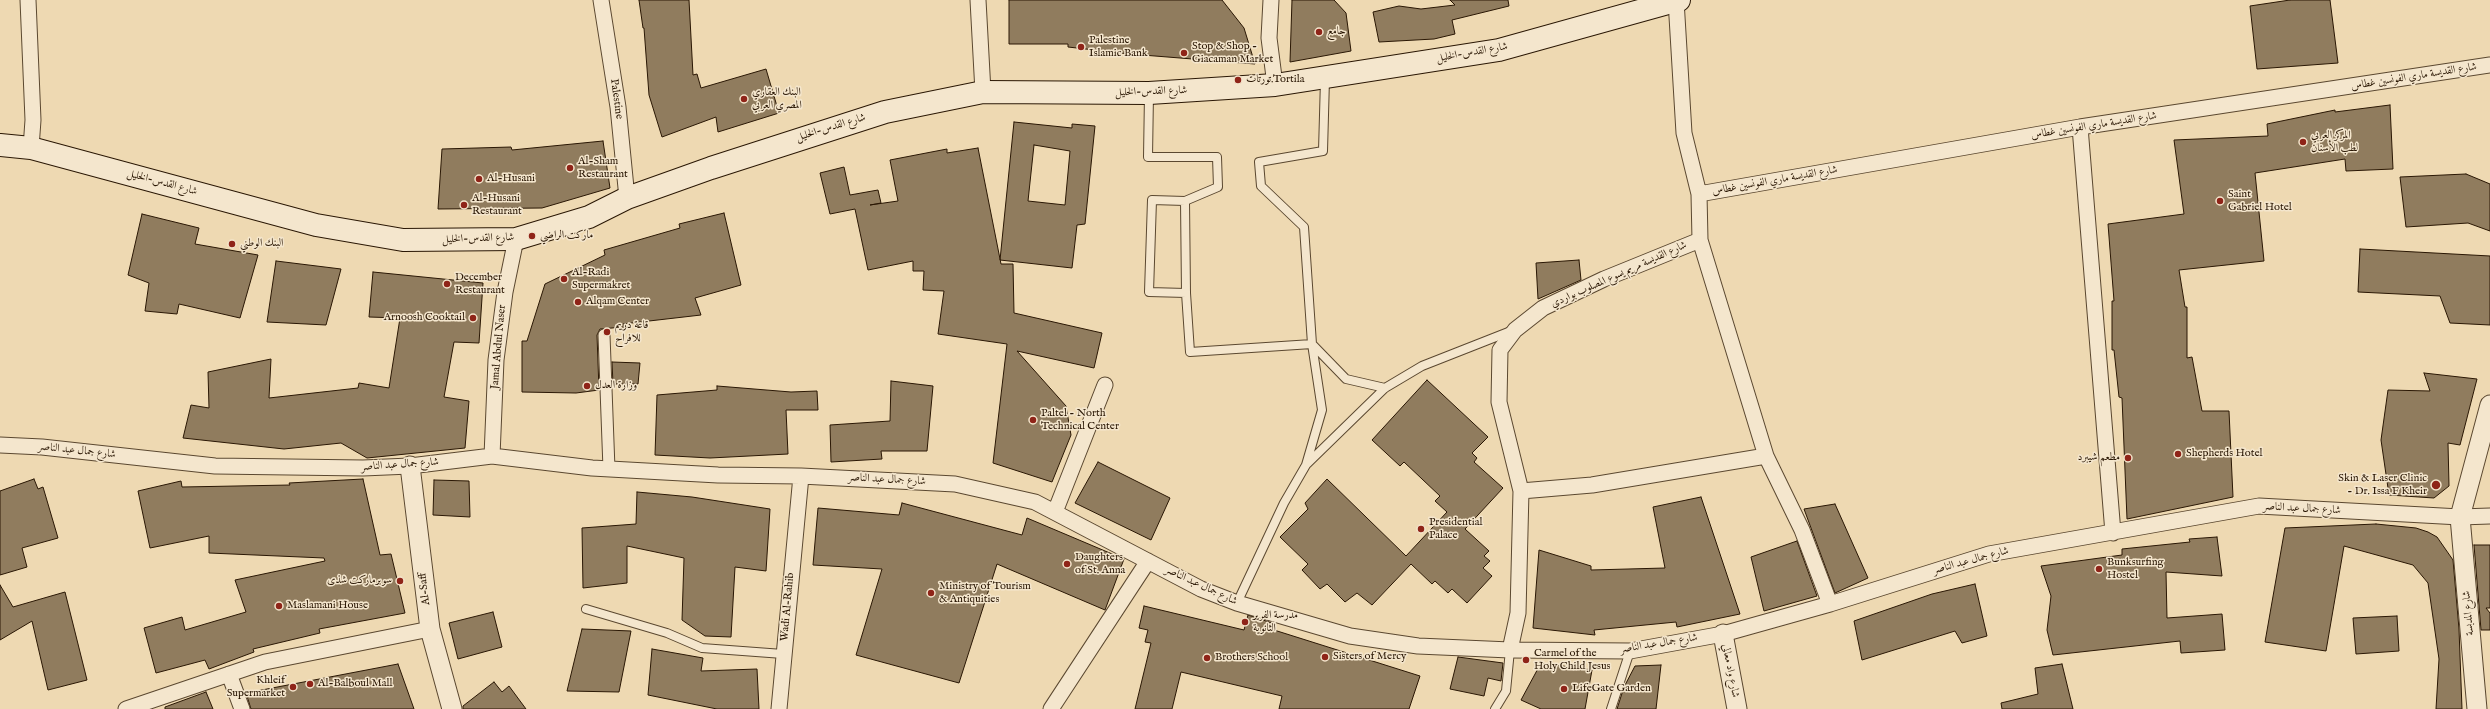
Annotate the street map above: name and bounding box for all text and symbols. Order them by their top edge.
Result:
place label: جامع [1327,25,1346,39]
marker: جامع [1314,27,1324,37]
place label: Palestine Islamic Bank [1089,34,1148,60]
place label: Stop & Shop - Giacaman Market [1192,40,1273,66]
street label: شارع القدس-الخليل [1435,40,1509,66]
marker: Palestine Islamic Bank [1076,42,1086,52]
marker: Stop & Shop - Giacaman Market [1179,48,1189,58]
street label: شارع القديسة ماري الفونسين غطاس [2350,61,2478,93]
place label: تورتات.Tortila [1246,73,1304,87]
marker: تورتات.Tortila [1233,75,1243,85]
street label: Palestine [607,78,625,120]
street label: شارع القدس-الخليل [1115,84,1187,100]
place label: البنك العقاري المصري العربي [752,86,802,112]
marker: البنك العقاري المصري العربي [739,94,749,104]
street label: شارع القديسة ماري الفونسين غطاس [2030,110,2158,142]
street label: شارع القدس-الخليل [794,111,868,145]
place label: المركز العربي لطب الأسنان [2311,129,2358,155]
marker: المركز العربي لطب الأسنان [2298,137,2308,147]
place label: Al-Sham Restaurant [578,155,628,181]
marker: Al-Sham Restaurant [565,163,575,173]
street label: شارع القديسة ماري الفونسين غطاس [1711,163,1839,199]
street label: شارع القدس-الخليل [125,167,199,199]
place label: Al-Husani [487,172,535,186]
marker: Al-Husani [474,174,484,184]
place label: Saint Gabriel Hotel [2228,188,2292,214]
place label: Al-Husani Restaurant [472,192,522,218]
marker: Saint Gabriel Hotel [2215,196,2225,206]
marker: Al-Husani Restaurant [459,200,469,210]
place label: ماركت الراضي [540,229,593,243]
street label: شارع القدس-الخليل [442,231,514,247]
marker: ماركت الراضي [527,231,537,241]
place label: البنك الوطني [240,237,283,251]
marker: البنك الوطني [227,239,237,249]
street label: شارع القديسة مريم يسوع المصلوب بواردي [1549,239,1689,311]
place label: Al-Radi Supermakret [572,266,630,292]
place label: December Restaurant [455,271,505,297]
marker: Al-Radi Supermakret [559,274,569,284]
marker: December Restaurant [442,279,452,289]
place label: Alqam Center [586,295,649,309]
marker: Alqam Center [573,297,583,307]
street label: Jamal Abdul Naser [489,304,509,390]
place label: Arnoosh Cooktail [384,311,465,325]
marker: Arnoosh Cooktail [468,313,478,323]
place label: قاعة دريم للافراح [615,319,648,345]
marker: قاعة دريم للافراح [602,327,612,337]
place label: وزارة العدل [595,379,637,393]
marker: وزارة العدل [582,381,592,391]
place label: Paltel - North Technical Center [1041,407,1119,433]
marker: Paltel - North Technical Center [1028,415,1038,425]
street label: شارع جمال عبد الناصر [37,440,117,462]
place label: Shepherds Hotel [2186,447,2263,461]
marker: Shepherds Hotel [2173,449,2183,459]
place label: مطعم شيبرد [2078,451,2120,465]
marker: مطعم شيبرد [2123,453,2133,463]
street label: شارع جمال عبد الناصر [361,456,439,474]
street label: شارع جمال عبد الناصر [848,471,926,489]
place label: Skin & Laser Clinic - Dr. Issa F Kheir [2338,472,2427,498]
marker: Skin & Laser Clinic - Dr. Issa F Kheir [2430,479,2442,491]
street label: شارع جمال عبد الناصر [2263,500,2341,518]
place label: Presidential Palace [1429,516,1482,542]
marker: Presidential Palace [1416,524,1426,534]
street label: شارع جمال عبد الناصر [1932,545,2010,577]
place label: Daughters of St. Anna [1075,551,1125,577]
place label: Bunksurfing Hostel [2107,556,2164,582]
marker: Daughters of St. Anna [1062,559,1072,569]
street label: شارع جمال عبد الناصر [1163,564,1239,608]
marker: Bunksurfing Hostel [2094,564,2104,574]
street label: Al-Saff [416,572,434,606]
street label: Wadi Al-Rahib [778,572,798,642]
place label: سوبرماركت شذى [327,574,392,588]
marker: سوبرماركت شذى [395,576,405,586]
place label: Ministry of Tourism & Antiquities [939,580,1031,606]
marker: Ministry of Tourism & Antiquities [926,588,936,598]
street label: شارع المدبسة [2460,590,2478,636]
place label: Maslamani House [287,599,368,613]
marker: Maslamani House [274,601,284,611]
place label: مدرسة الفرير الثانوية [1253,609,1298,635]
marker: مدرسة الفرير الثانوية [1240,617,1250,627]
street label: شارع جمال عبد الناصر [1619,631,1699,657]
street label: شارع واد معالي [1718,643,1742,699]
place label: Carmel of the Holy Child Jesus [1534,647,1610,673]
place label: Sisters of Mercy [1333,650,1406,664]
place label: Brothers School [1215,651,1288,665]
marker: Sisters of Mercy [1320,652,1330,662]
marker: Brothers School [1202,653,1212,663]
marker: Carmel of the Holy Child Jesus [1521,655,1531,665]
place label: Khleif Supermarket [227,674,285,700]
place label: Al-Balboul Mall [318,677,393,691]
marker: Al-Balboul Mall [305,679,315,689]
marker: Khleif Supermarket [288,682,298,692]
place label: LifeGate Garden [1572,682,1651,696]
marker: LifeGate Garden [1559,684,1569,694]

